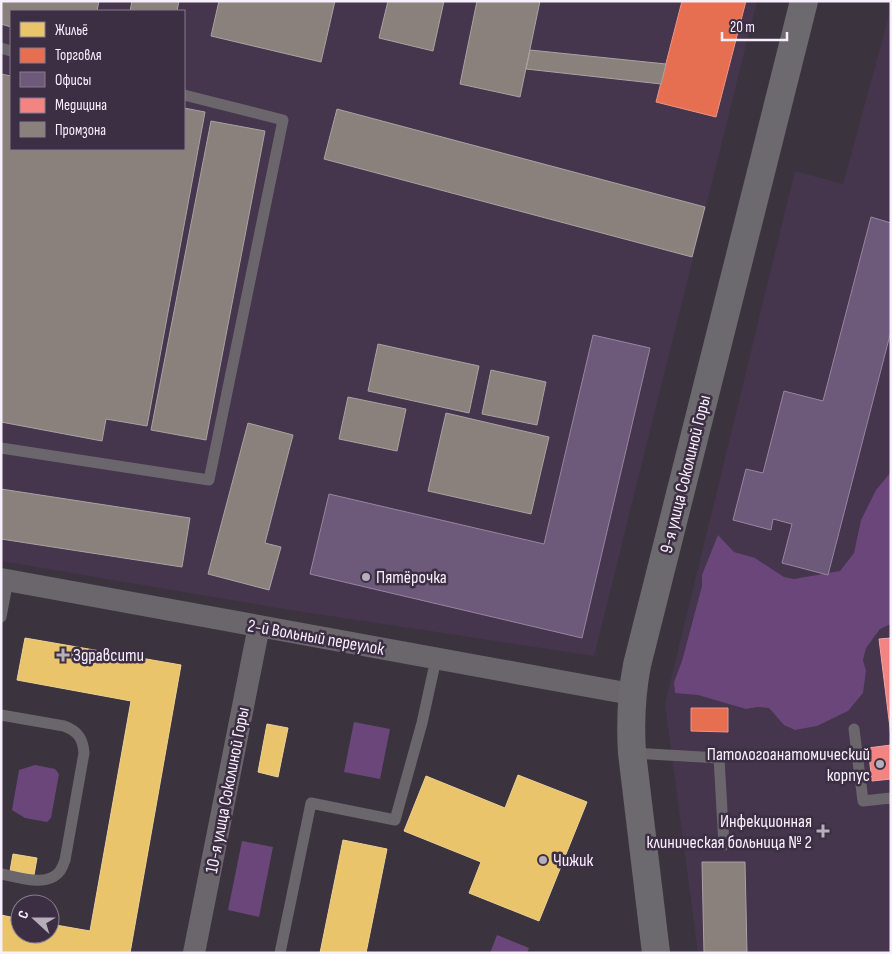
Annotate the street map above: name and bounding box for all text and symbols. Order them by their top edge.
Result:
legend [10,10,185,150]
scale bar [722,10,787,42]
text: 20 m [730,18,755,37]
text: Жильё [55,21,88,40]
text: Торговля [55,46,102,65]
text: Офисы [55,71,91,90]
text: Медицина [55,96,107,115]
text: Промзона [55,121,106,140]
street label: 9-я улица Соколиной Горы [656,393,715,555]
place label: Пятёрочка [376,567,447,588]
marker: Пятёрочка [360,571,372,583]
street label: 2-й Вольный переулок [246,615,386,660]
place label: Здравсити [73,645,144,666]
marker: Здравсити [57,649,69,661]
street label: 10-я улица Соколиной Горы [201,705,254,875]
place label: Патологоанатомический корпус [707,744,870,786]
marker: Патологоанатомический корпус [874,758,886,770]
place label: Инфекционная клиническая больница № 2 [647,811,812,853]
marker: Инфекционная клиническая больница № 2 [816,824,830,838]
place label: Чижик [553,850,593,871]
marker: Чижик [537,854,549,866]
north arrow [10,894,60,944]
text: С [14,908,33,921]

